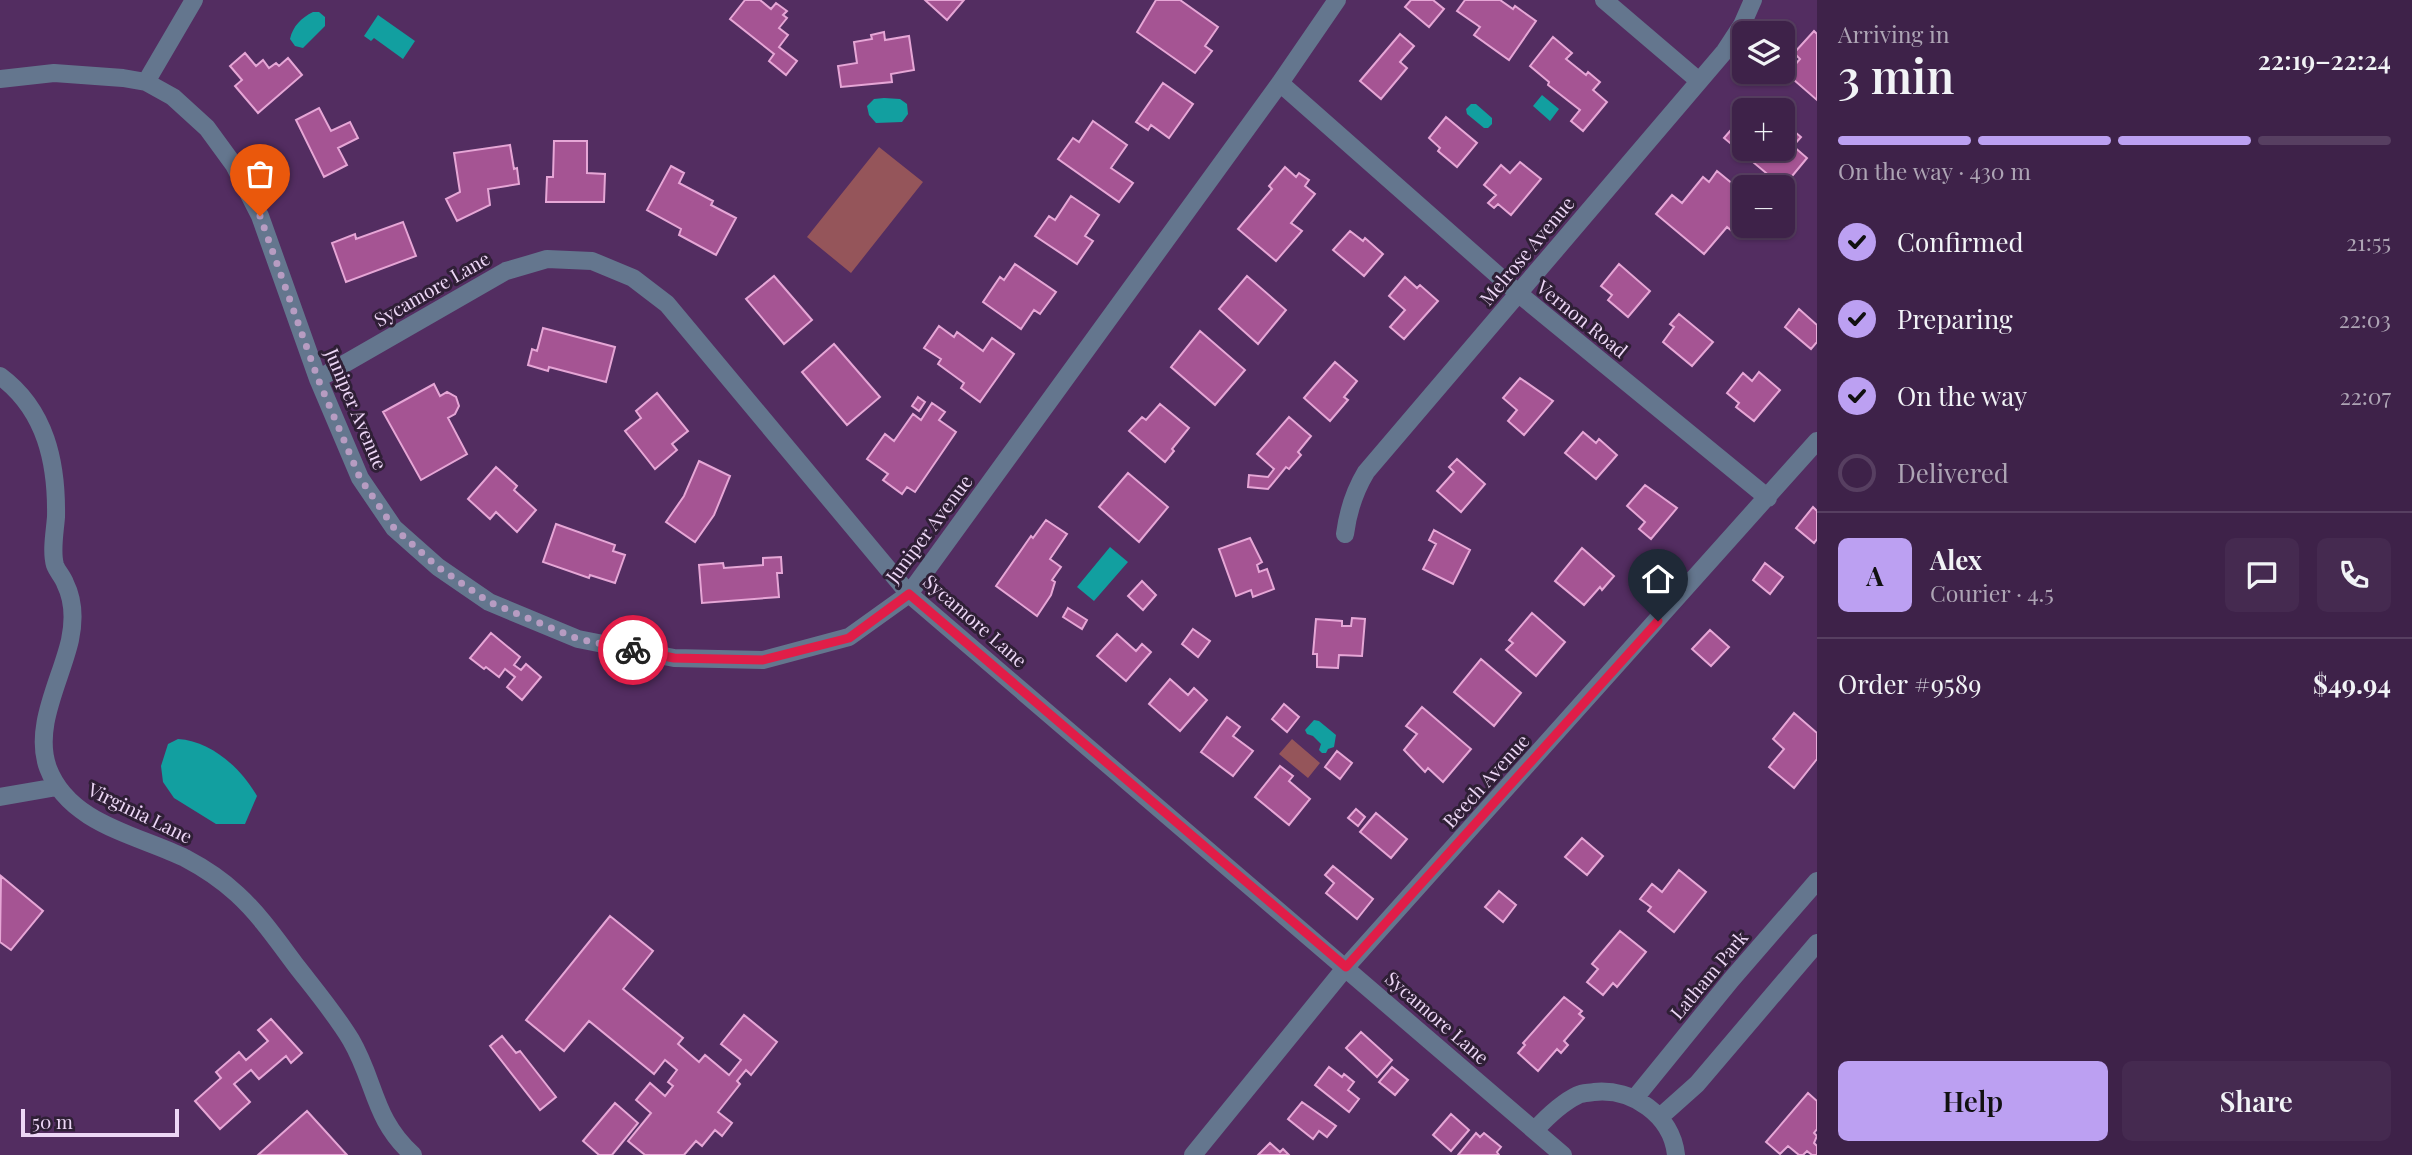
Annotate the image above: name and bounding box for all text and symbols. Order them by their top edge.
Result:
text: Arriving in [1838,18,1950,49]
map controls [1732,21,1795,238]
button: layers [1732,21,1795,84]
text: 22:19–22:24 [2258,42,2391,77]
text: 3 min [1838,44,1954,106]
button: + [1732,98,1795,161]
pin [230,144,290,216]
icon: bag [241,155,279,193]
text: On the way · 430 m [1838,155,2031,186]
button: − [1732,175,1795,238]
street label: Melrose Avenue [1473,190,1579,310]
icon: check [1838,223,1876,261]
text: Confirmed [1897,224,2024,259]
text: 21:55 [2346,226,2391,257]
street label: Sycamore Lane [369,244,494,332]
street label: Vernon Road [1531,273,1634,363]
icon: check [1838,300,1876,338]
text: Preparing [1897,301,2013,336]
text: 22:03 [2339,303,2391,334]
street label: Juniper Avenue [319,343,394,473]
icon: check [1838,377,1876,415]
text: On the way [1897,378,2027,413]
text: 22:07 [2340,380,2391,411]
text: Delivered [1897,455,2009,490]
street label: Juniper Avenue [878,469,978,589]
button: chat [2225,538,2299,612]
button: phone [2317,538,2391,612]
text: Alex [1930,542,1982,577]
pin [1628,549,1688,621]
text: A [1866,558,1884,593]
icon: home [1639,560,1677,598]
street label: Sycamore Lane [918,568,1033,673]
text: Courier · 4.5 [1930,577,2054,608]
courier [598,615,668,685]
icon: bike [614,631,652,669]
text: Order #9589 [1838,666,1981,701]
text: $49.94 [2313,666,2391,701]
street label: Beech Avenue [1436,728,1534,833]
street label: Virginia Lane [83,775,197,849]
street label: Latham Park [1663,924,1753,1024]
street label: Sycamore Lane [1380,965,1495,1070]
button: Help [1838,1061,2108,1141]
button: Share [2122,1061,2391,1141]
scale bar [21,1106,178,1138]
text: 50 m [32,1108,73,1134]

